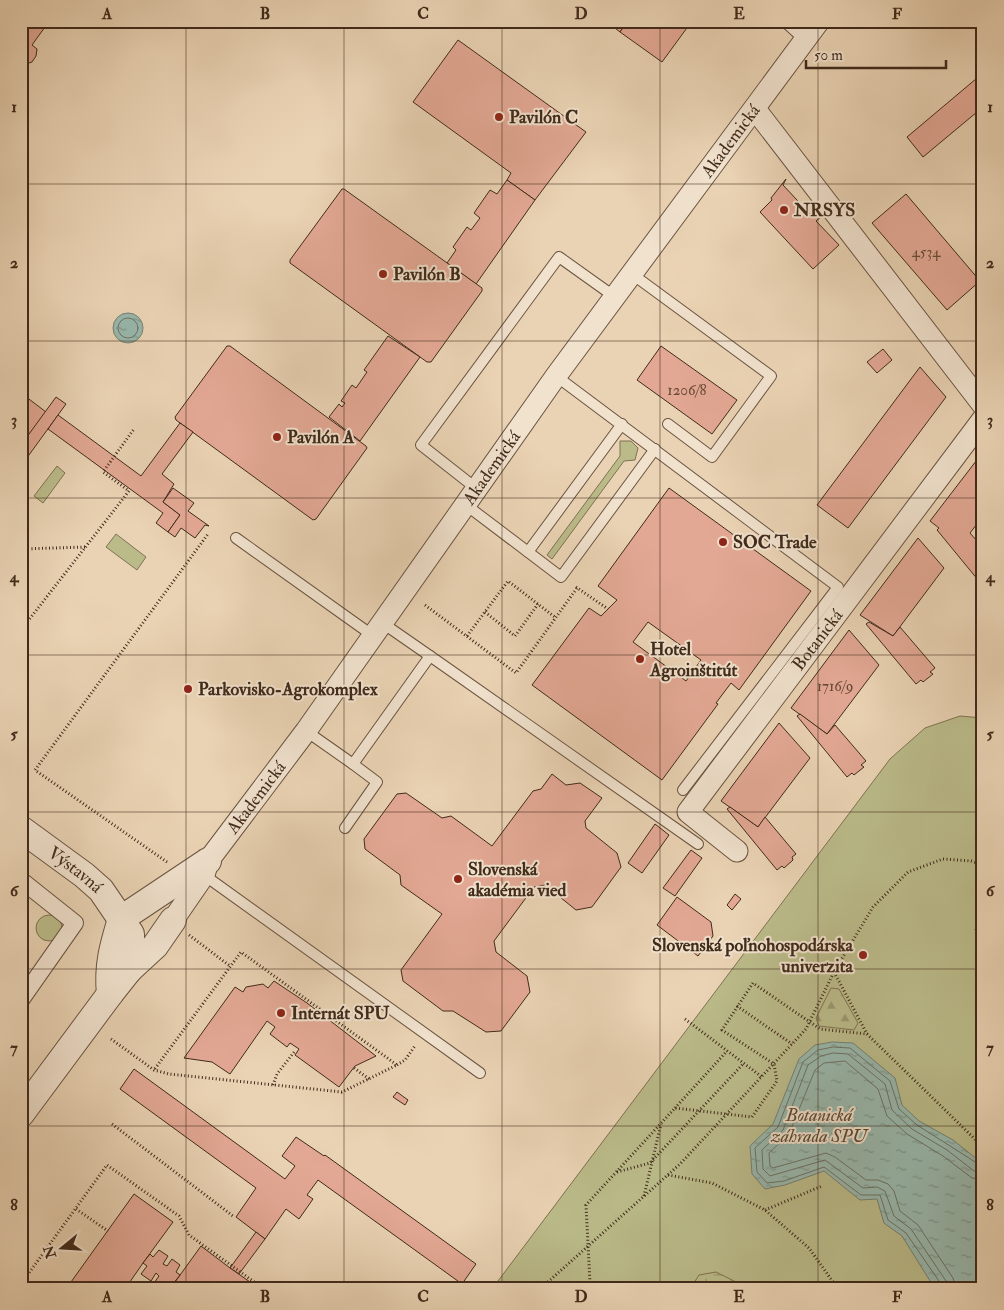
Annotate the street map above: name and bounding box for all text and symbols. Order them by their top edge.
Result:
text: A [101,4,113,24]
text: B [260,4,270,24]
text: C [417,4,429,24]
text: D [574,4,588,24]
text: E [733,4,745,24]
text: F [892,4,902,24]
scale bar [806,38,946,70]
text: 50 m [814,46,843,65]
text: 1 [11,97,17,117]
text: 1 [987,97,993,117]
street label: Akademická [695,99,766,183]
place label: Pavilón C [509,106,578,129]
marker: Pavilón C [493,111,505,123]
place label: NRSYS [793,199,855,222]
marker: NRSYS [778,204,790,216]
house number: 4534 [912,243,941,262]
text: 2 [10,253,18,273]
text: 2 [986,253,994,273]
place label: Pavilón B [393,263,461,286]
marker: Pavilón B [377,268,389,280]
house number: 1206/8 [667,381,707,400]
text: 3 [11,410,17,430]
text: 3 [987,410,993,430]
place label: Pavilón A [287,426,355,449]
street label: Akademická [457,426,526,510]
marker: Pavilón A [271,431,283,443]
place label: SOC Trade [733,531,817,554]
marker: SOC Trade [717,536,729,548]
text: 4 [9,567,20,587]
text: 4 [985,567,996,587]
street label: Botanická [787,604,849,675]
place label: Hotel Agroinštitút [649,638,737,682]
marker: Hotel Agroinštitút [634,653,646,665]
house number: 1716/9 [817,677,853,696]
place label: Parkovisko-Agrokomplex [198,678,379,701]
marker: Parkovisko-Agrokomplex [182,683,194,695]
text: 5 [10,724,18,744]
text: 5 [986,724,994,744]
street label: Akademická [221,756,292,839]
street label: Výstavná [43,841,108,899]
place label: Slovenská akadémia vied [468,858,567,902]
marker: Slovenská akadémia vied [452,873,464,885]
text: 6 [10,881,20,901]
text: 6 [986,881,996,901]
place label: Slovenská poľnohospodárska univerzita [652,934,854,978]
marker: Slovenská poľnohospodárska univerzita [857,949,869,961]
place label: Internát SPU [291,1002,390,1025]
marker: Internát SPU [275,1007,287,1019]
text: 7 [10,1038,18,1058]
text: 7 [986,1038,994,1058]
park label: Botanická záhrada SPU [770,1104,869,1148]
text: 8 [10,1195,18,1215]
text: 8 [986,1195,994,1215]
north arrow [38,1222,88,1272]
text: N [40,1243,60,1261]
text: A [101,1287,113,1307]
text: B [260,1287,270,1307]
text: C [417,1287,429,1307]
text: D [574,1287,588,1307]
text: E [733,1287,745,1307]
text: F [892,1287,902,1307]

